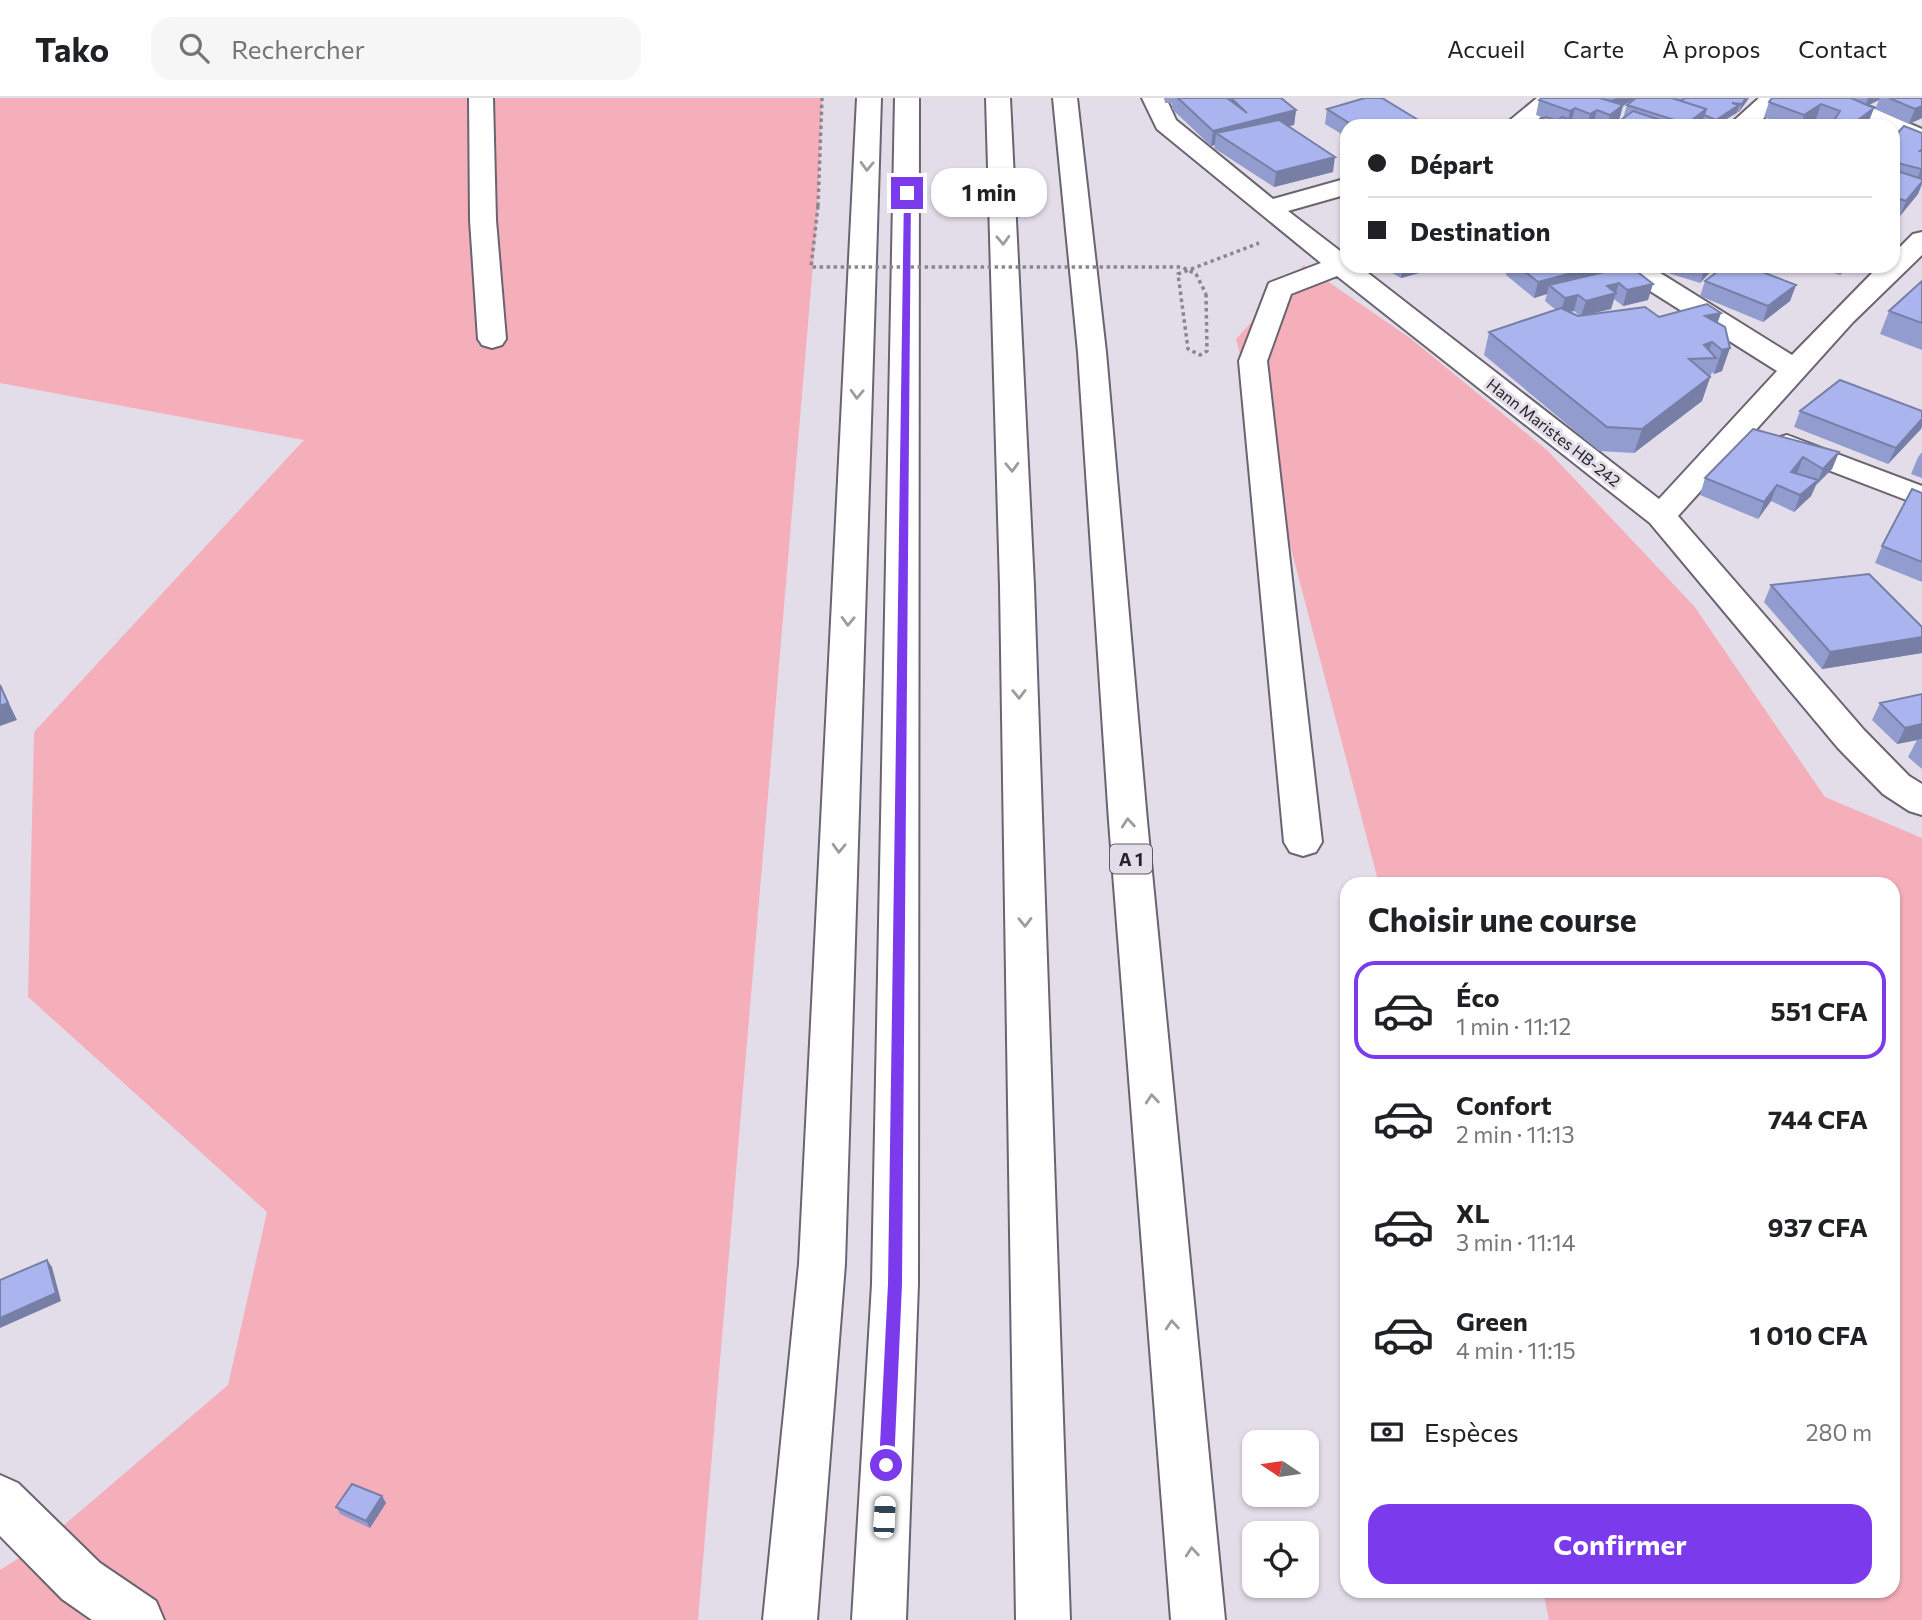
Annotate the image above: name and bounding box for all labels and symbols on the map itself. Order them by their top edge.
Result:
one-way arrow [859,161,874,172]
callout: 1 min [932,168,1047,217]
route end [891,177,923,209]
one-way arrow [996,234,1011,245]
street label: Hann Maristes HB-242 [1483,374,1625,490]
one-way arrow [850,388,865,399]
one-way arrow [1004,462,1019,473]
one-way arrow [841,616,856,627]
one-way arrow [1012,689,1027,700]
one-way arrow [1121,818,1136,829]
one-way arrow [832,843,847,854]
road number: A 1 [1110,844,1152,874]
one-way arrow [1017,917,1033,928]
one-way arrow [1145,1093,1160,1104]
one-way arrow [1165,1320,1180,1331]
north arrow [1242,1430,1320,1507]
route start [870,1449,902,1481]
car [873,1495,896,1539]
one-way arrow [1185,1546,1200,1557]

